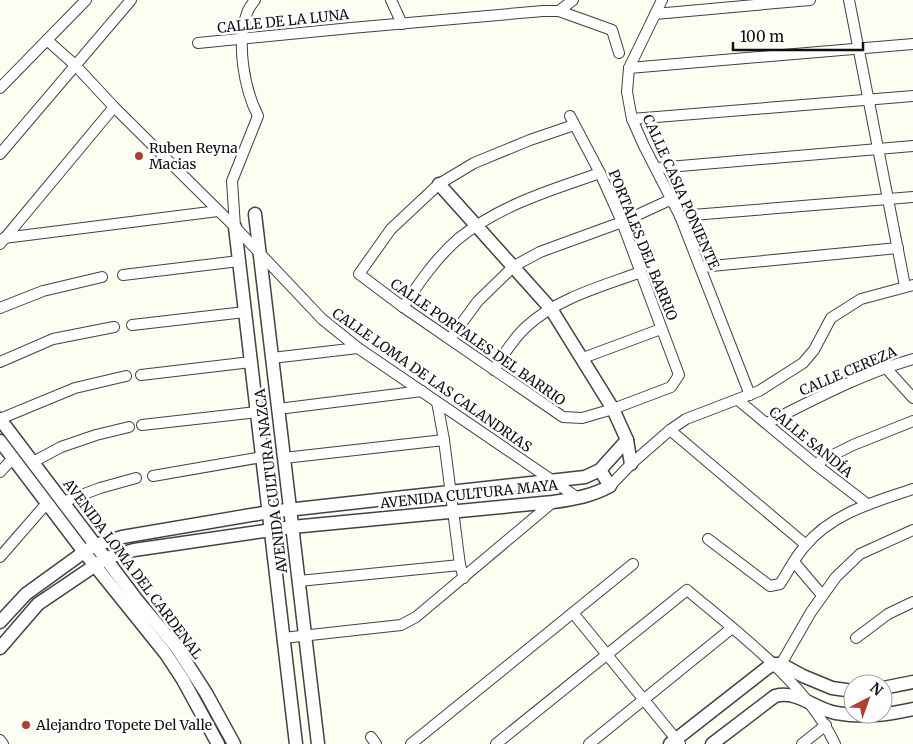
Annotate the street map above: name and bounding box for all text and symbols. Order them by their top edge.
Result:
street label: CALLE DE LA LUNA [216,5,350,37]
scale bar [733,20,863,52]
text: 100 m [740,27,784,46]
street label: CALLE CASIA PONIENTE [639,112,723,272]
place label: Ruben Reyna Macias [149,139,238,173]
marker: Ruben Reyna Macias [133,150,145,162]
street label: PORTALES DEL BARRIO [604,167,682,323]
street label: CALLE PORTALES DEL BARRIO [387,274,569,410]
street label: CALLE LOMA DE LAS CALANDRIAS [329,304,535,456]
street label: CALLE CEREZA [797,342,900,400]
street label: AVENIDA CULTURA NAZCA [251,388,291,575]
street label: CALLE SANDÍA [765,403,857,481]
street label: AVENIDA LOMA DEL CARDENAL [59,475,207,663]
street label: AVENIDA CULTURA MAYA [378,476,559,512]
north arrow [843,674,893,724]
text: N [866,679,887,700]
place label: Alejandro Topete Del Valle [35,716,212,734]
marker: Alejandro Topete Del Valle [20,719,32,731]

